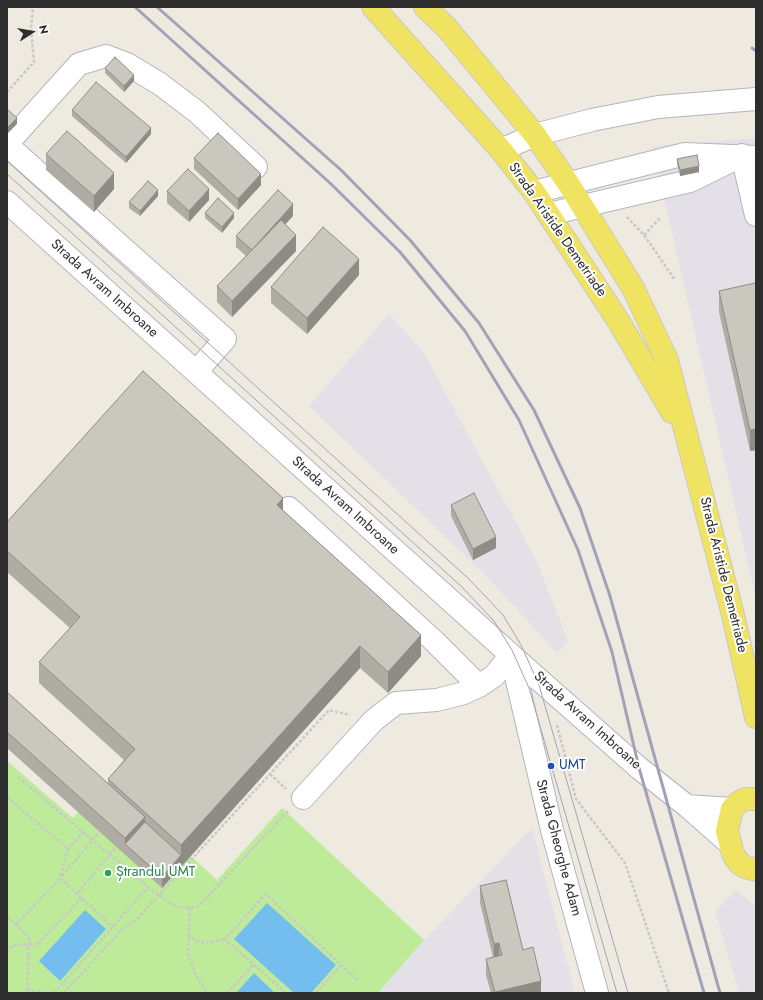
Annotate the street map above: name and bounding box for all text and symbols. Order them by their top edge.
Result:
north arrow [12,12,52,52]
text: N [35,24,52,35]
street label: Strada Aristide Demetriade [504,160,610,300]
street label: Strada Avram Imbroane [47,236,161,342]
street label: Strada Avram Imbroane [288,453,402,559]
street label: Strada Aristide Demetriade [696,495,750,655]
street label: Strada Avram Imbroane [530,668,644,774]
place label: UMT [559,758,586,774]
marker: UMT [546,761,556,771]
street label: Strada Gheorghe Adam [532,778,584,918]
place label: Ștrandul UMT [116,865,195,881]
marker: Ștrandul UMT [103,868,113,878]

